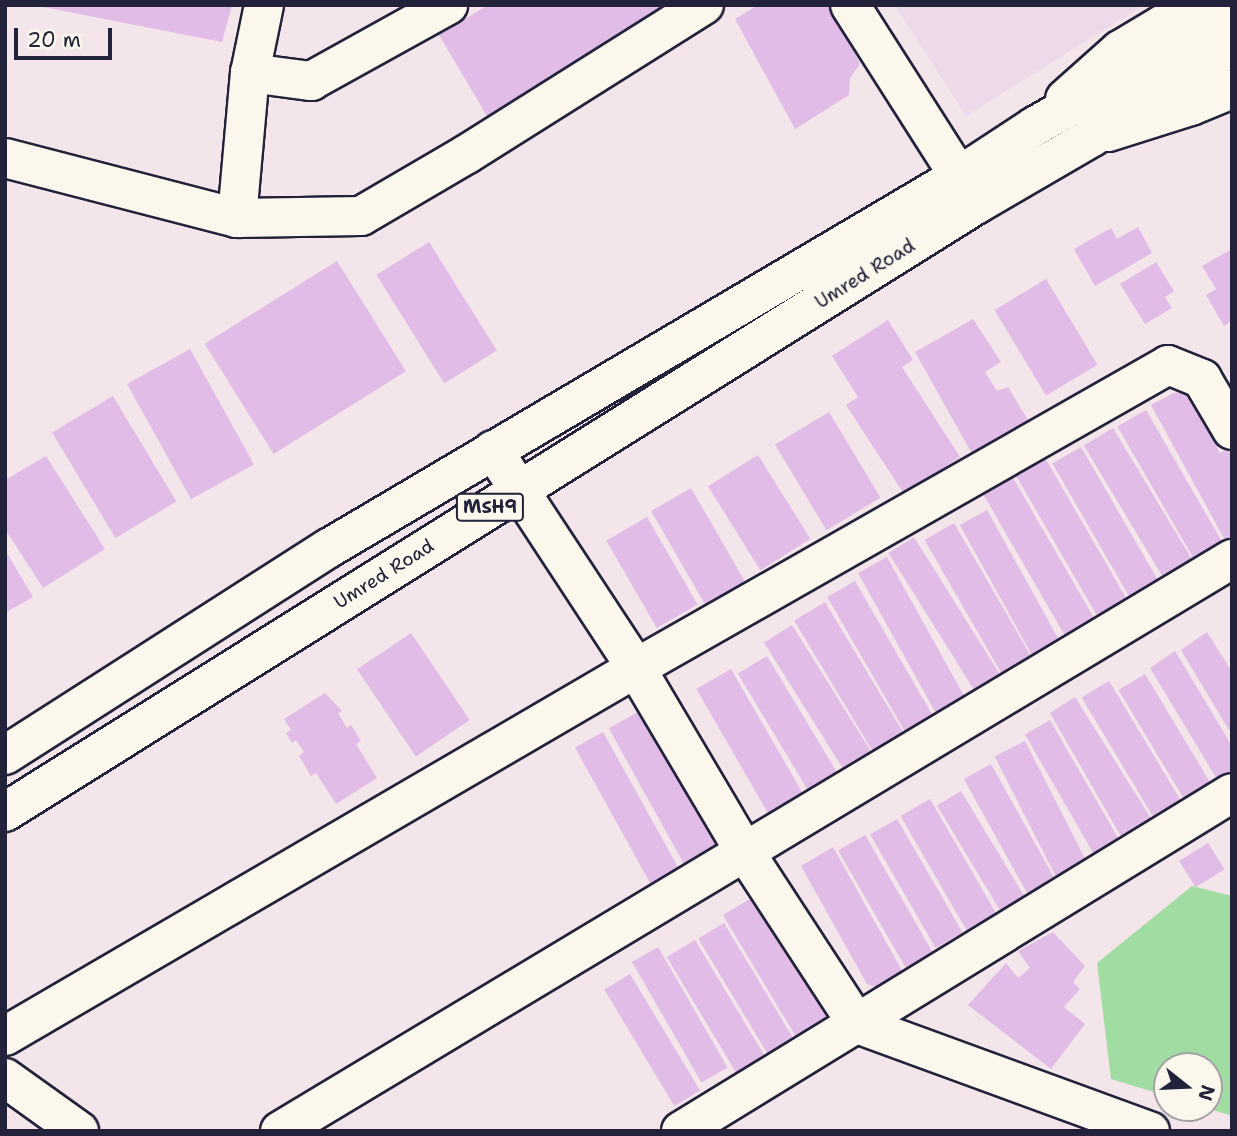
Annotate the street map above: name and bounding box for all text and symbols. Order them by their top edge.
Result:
scale bar [18,14,116,58]
text: 20 m [27,26,81,54]
street label: Umred Road [811,234,919,314]
road number: MSH9 [455,492,525,522]
street label: Umred Road [330,534,438,614]
north arrow [1153,1052,1223,1122]
text: N [1192,1082,1221,1104]

